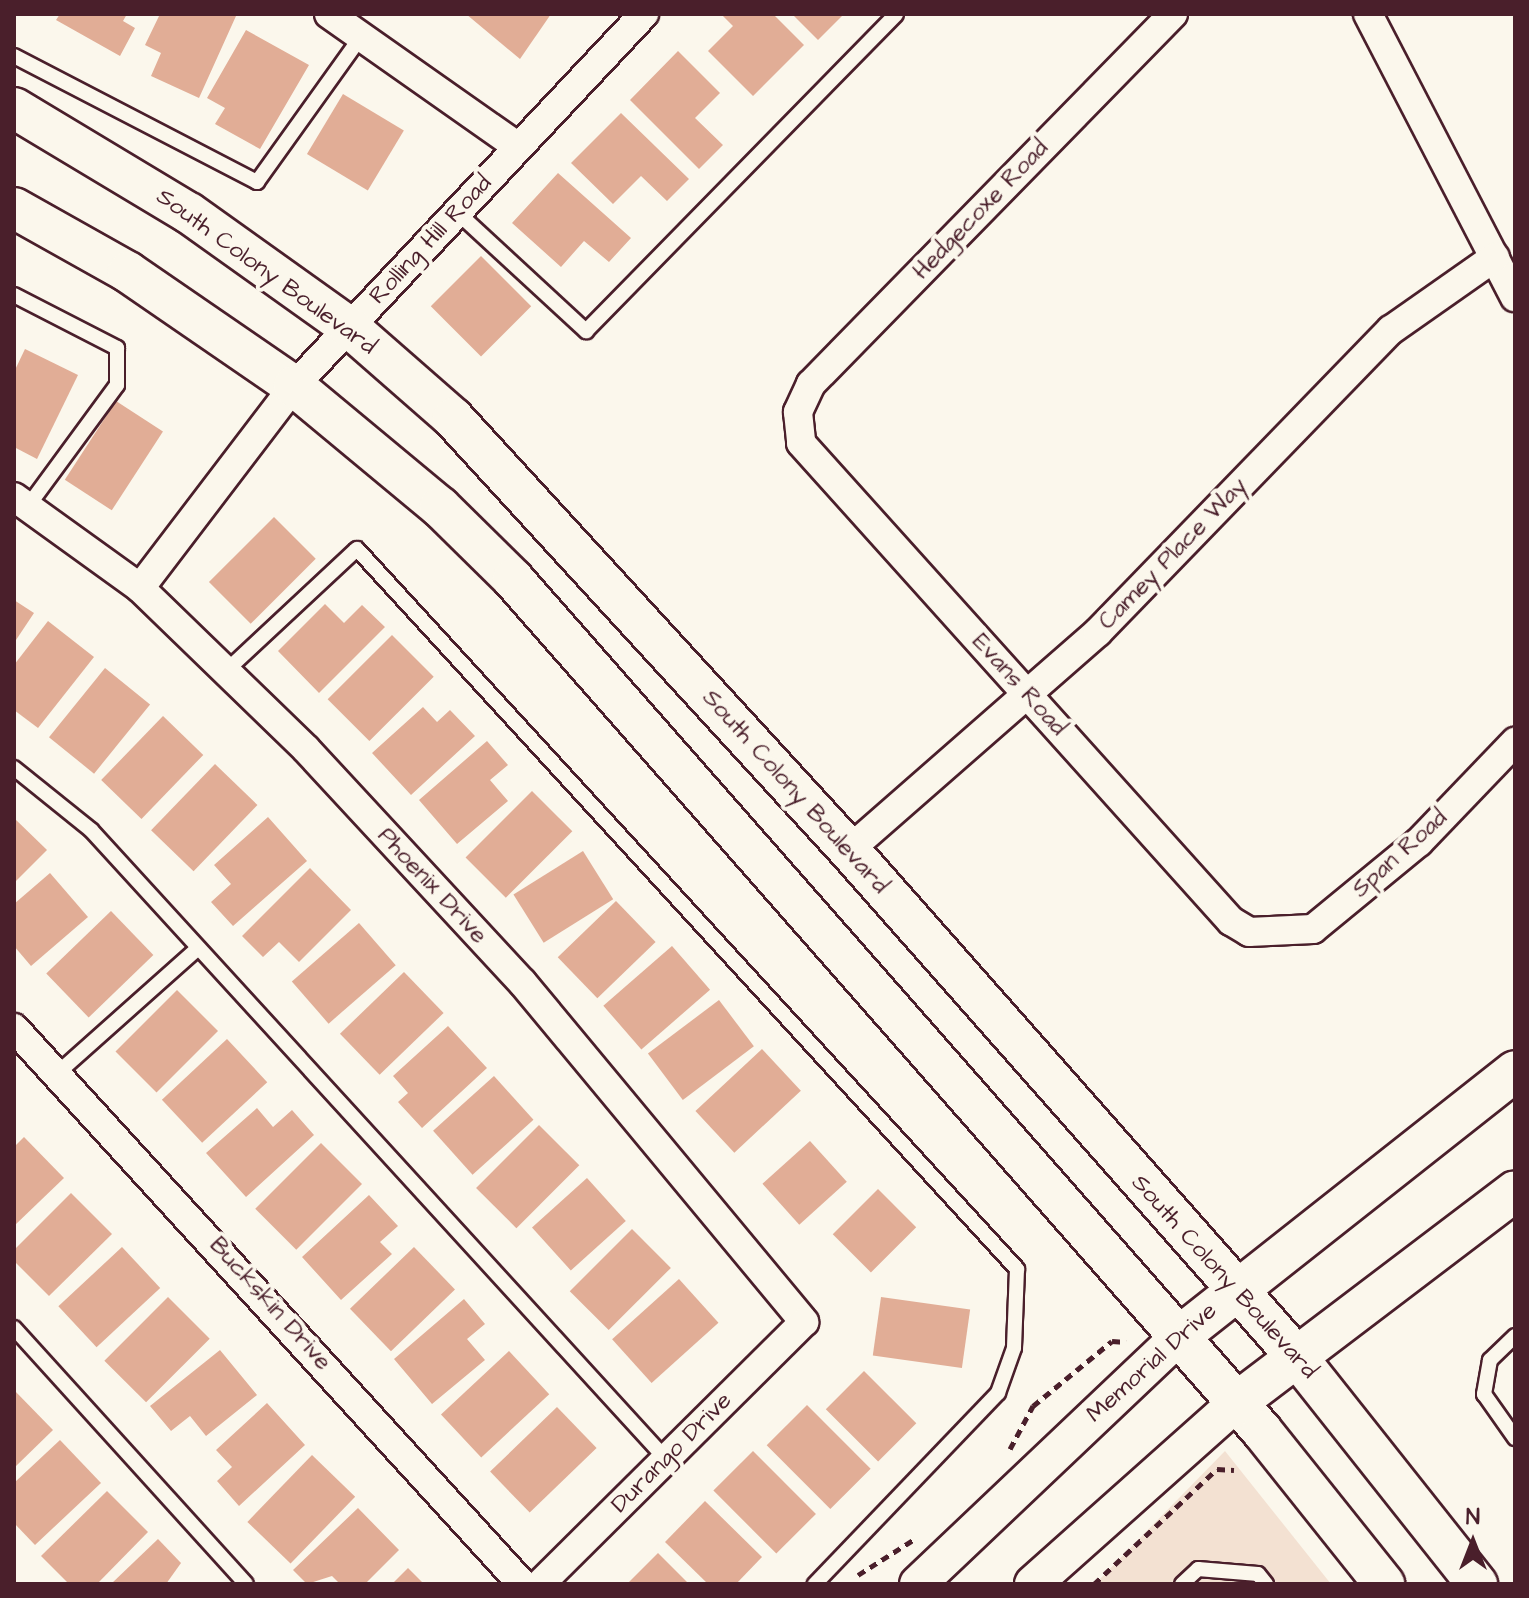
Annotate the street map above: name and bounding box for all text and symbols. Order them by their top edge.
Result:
street label: Hedgecoxe Road [907,134,1055,286]
street label: Rolling Hill Road [364,169,498,311]
street label: South Colony Boulevard [151,183,381,361]
street label: Camey Place Way [1093,472,1253,636]
street label: Evans Road [966,628,1072,742]
street label: South Colony Boulevard [696,684,894,900]
street label: Span Road [1347,804,1453,904]
street label: Phoenix Drive [371,822,493,950]
street label: South Colony Boulevard [1125,1169,1323,1385]
street label: Buckskin Drive [203,1232,337,1376]
street label: Memorial Drive [1081,1297,1223,1429]
street label: Durango Drive [606,1387,738,1519]
north arrow [1433,1502,1513,1582]
text: N [1466,1502,1480,1533]

